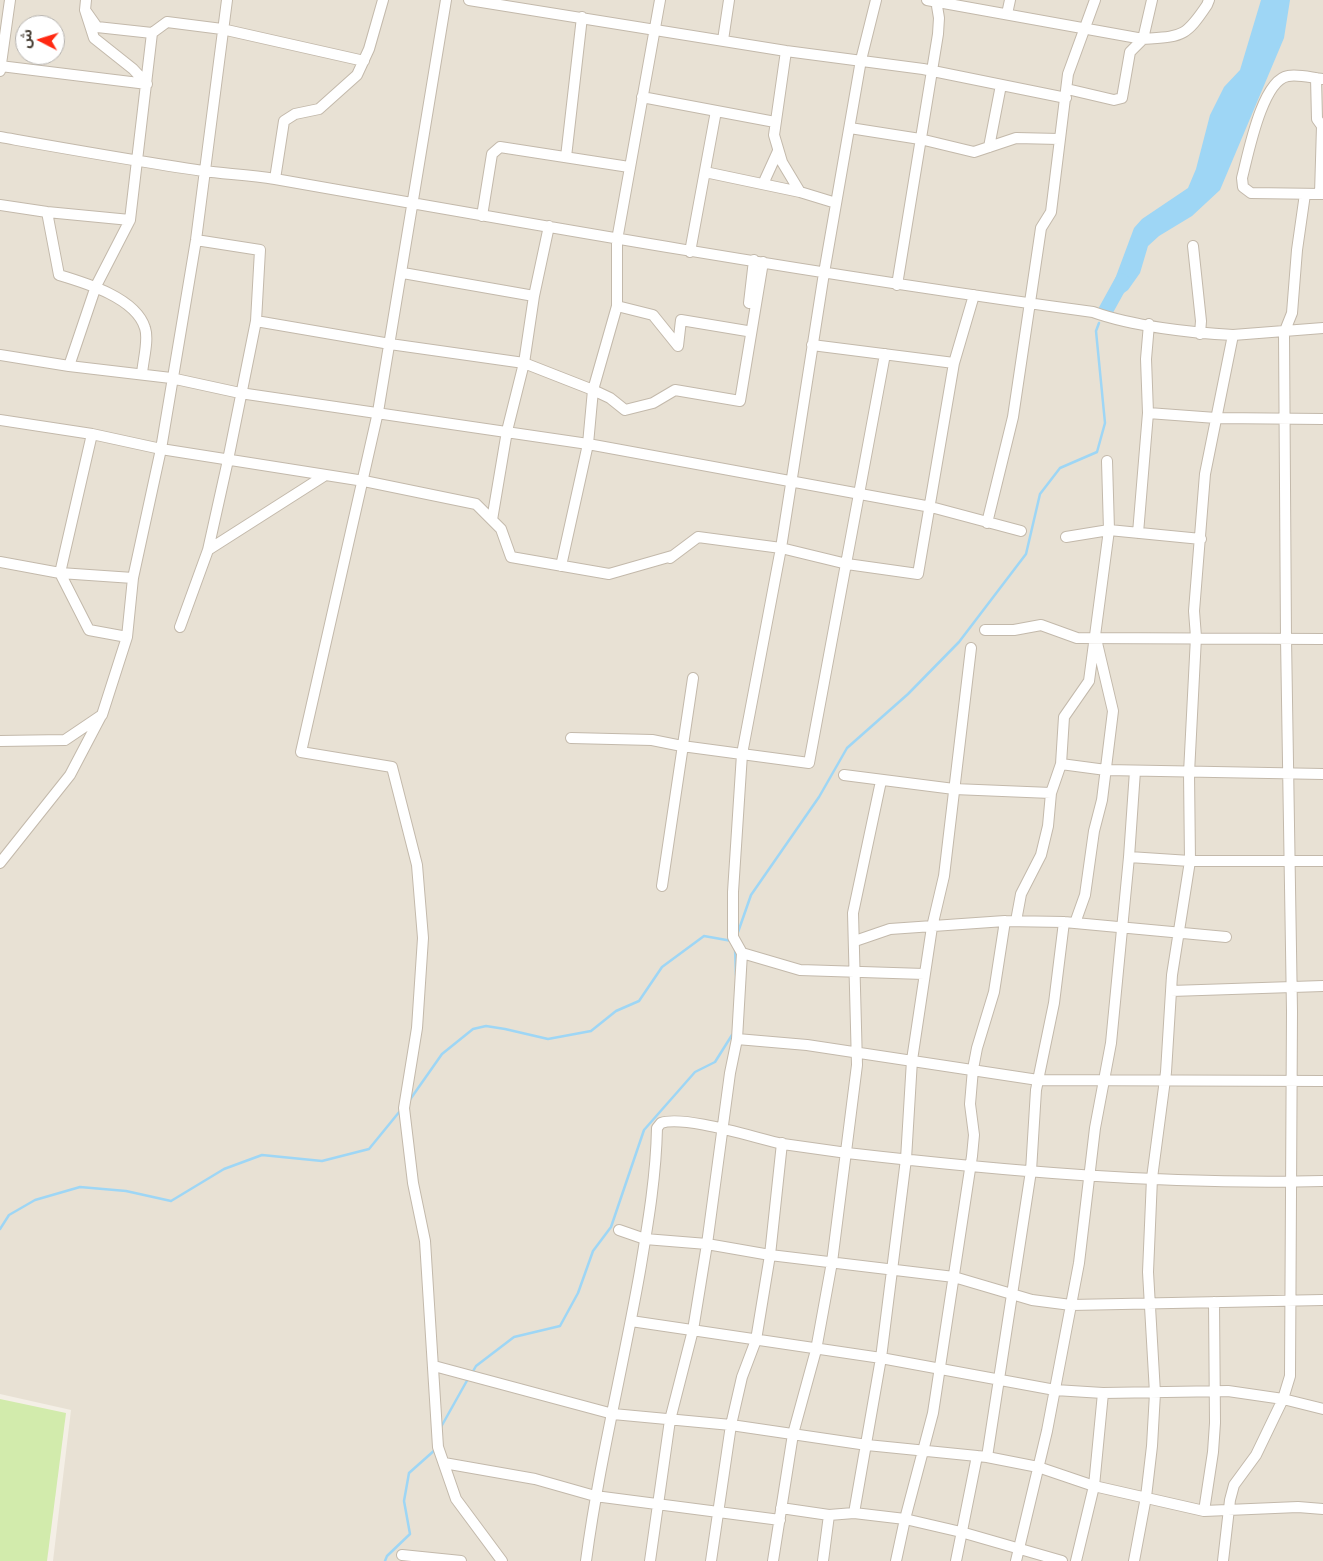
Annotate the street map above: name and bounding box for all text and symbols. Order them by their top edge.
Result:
north arrow [15,15,65,65]
text: ش [17,29,35,49]

